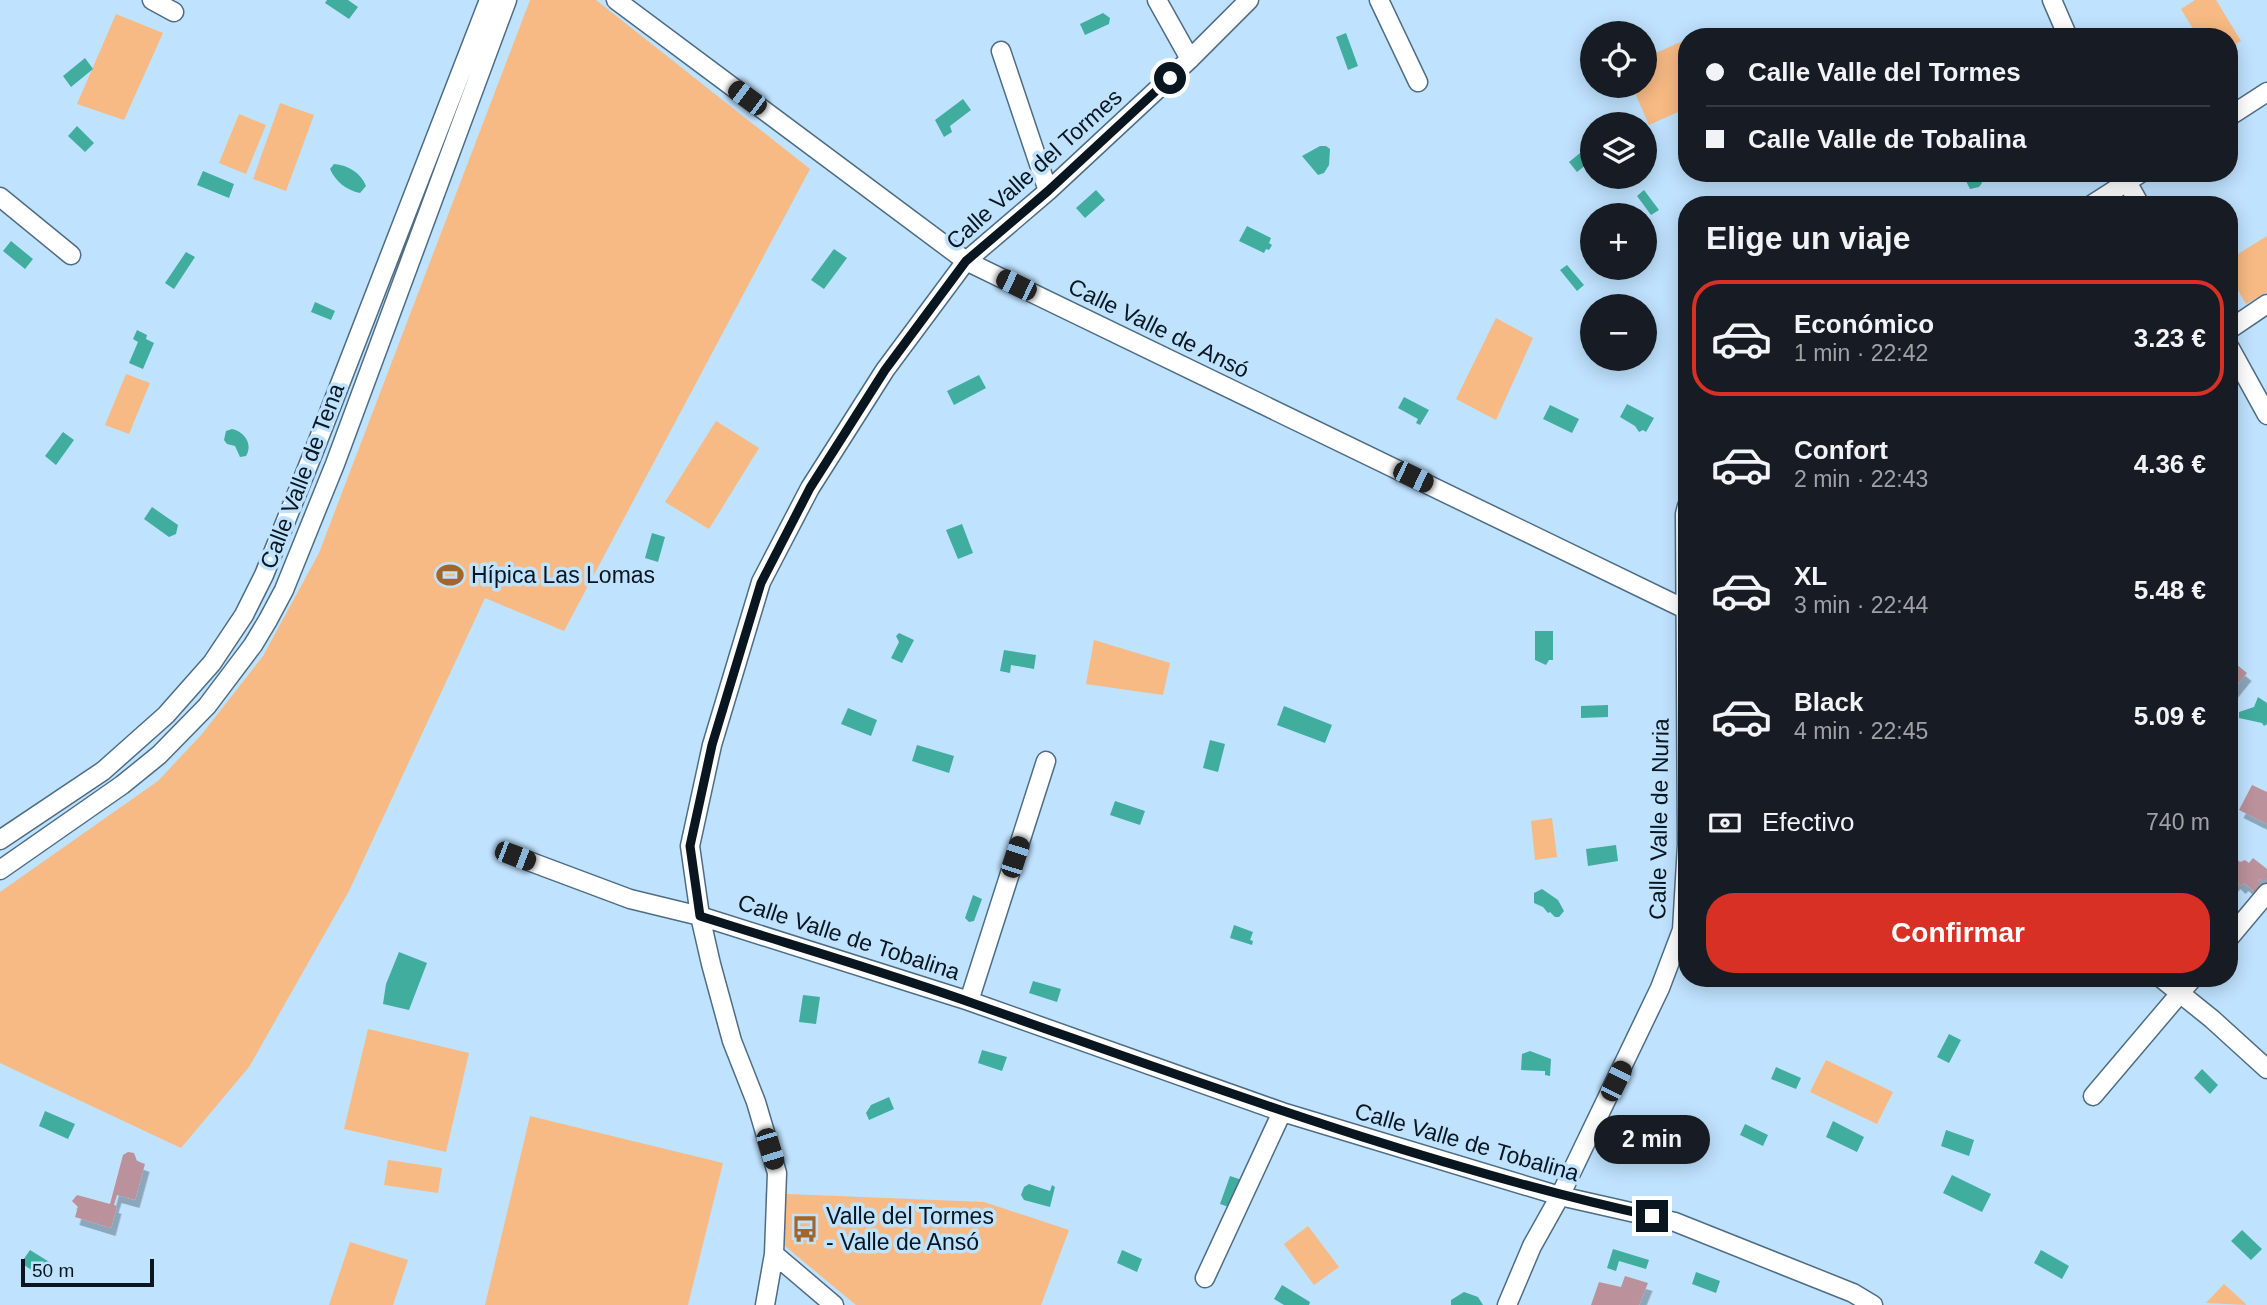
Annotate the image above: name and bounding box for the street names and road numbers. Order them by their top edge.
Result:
street label: Calle Valle del Tormes [941,83,1127,255]
street label: Calle Valle de Ansó [1064,273,1254,383]
street label: Calle Valle de Tena [255,380,349,572]
street label: Calle Valle de Nuria [1644,718,1674,920]
street label: Calle Valle de Tobalina [735,889,963,985]
street label: Calle Valle de Tobalina [1352,1098,1582,1187]

